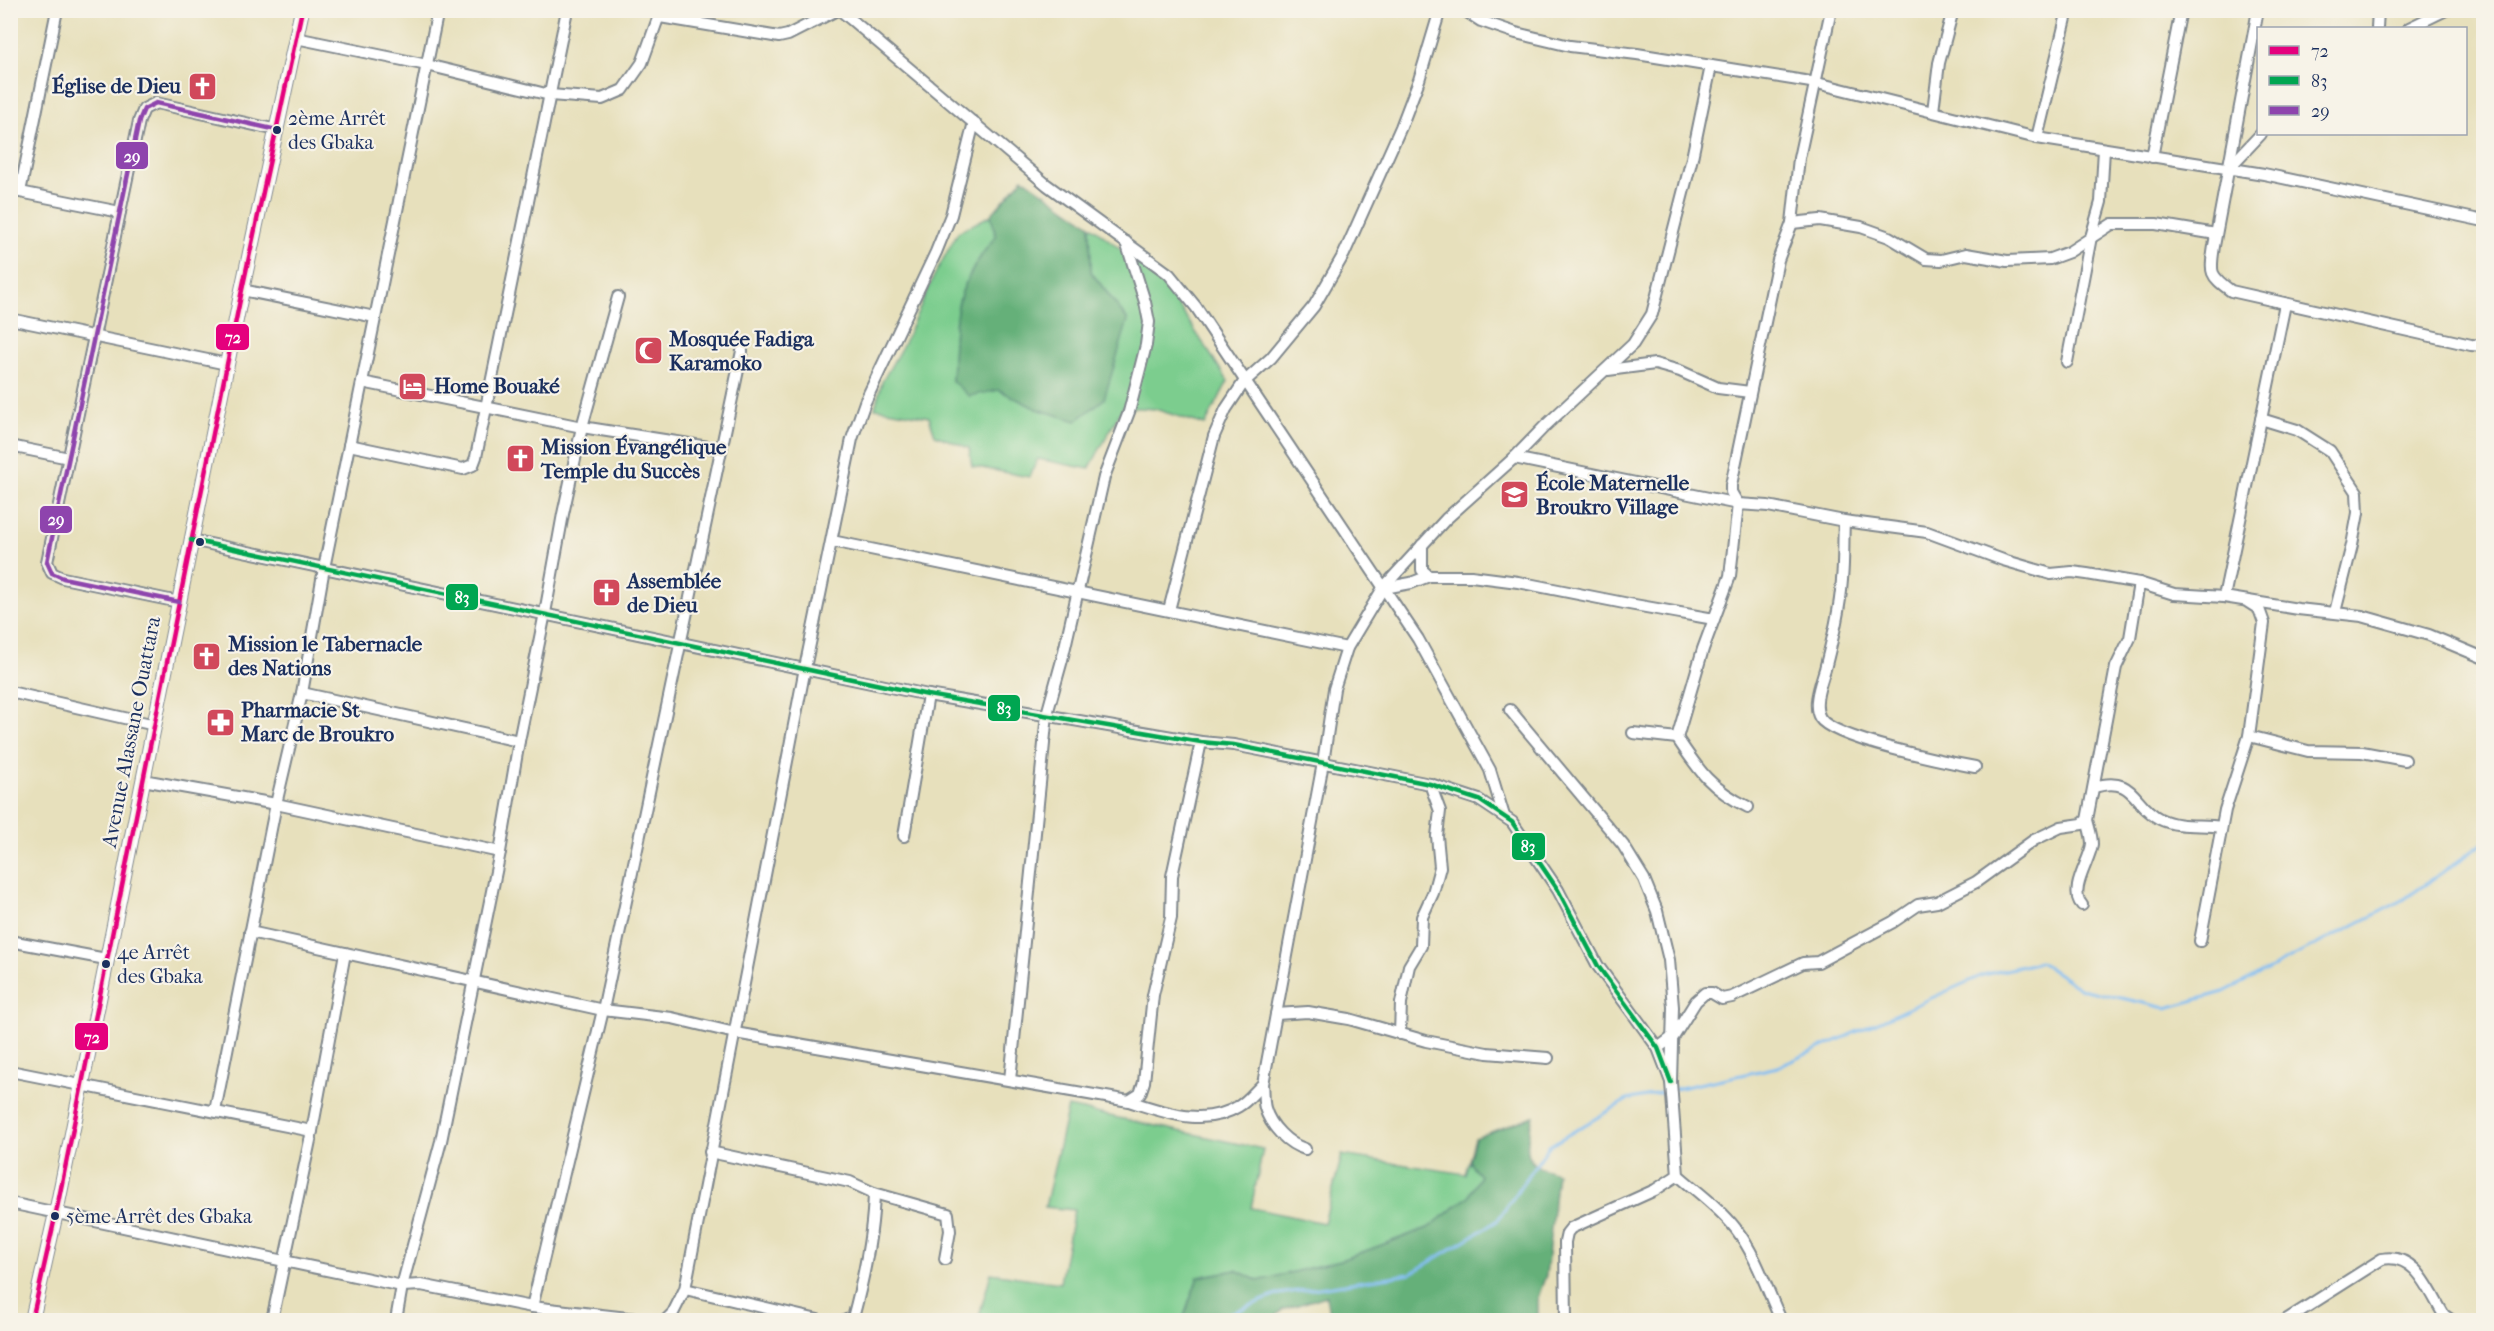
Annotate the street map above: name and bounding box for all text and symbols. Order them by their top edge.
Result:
legend [2257,27,2467,135]
text: 72 [2311,41,2329,62]
church icon: Église de Dieu [186,70,218,102]
text: 83 [2311,71,2327,92]
place label: Église de Dieu [52,73,181,98]
text: 29 [2311,101,2330,122]
place label: 2ème Arrêt des Gbaka [288,107,386,154]
marker: 2ème Arrêt des Gbaka [271,124,283,136]
line badge: 29 [115,141,149,170]
text: 29 [124,147,140,167]
line badge: 72 [215,323,250,351]
place label: Mosquée Fadiga Karamoko [668,327,815,375]
text: 72 [224,328,241,347]
mosque icon: Mosquée Fadiga Karamoko [632,335,664,367]
hotel icon: Home Bouaké [397,370,429,402]
place label: Home Bouaké [434,374,560,398]
place label: Mission Évangélique Temple du Succès [540,434,727,483]
church icon: Mission Évangélique Temple du Succès [504,443,536,475]
place label: École Maternelle Broukro Village [1536,470,1690,519]
school or university icon: École Maternelle Broukro Village [1499,479,1531,511]
line badge: 29 [39,505,73,534]
text: 29 [48,510,64,530]
unlabelled marker [194,536,206,548]
place label: Assemblée de Dieu [625,569,722,617]
church icon: Assemblée de Dieu [590,577,622,609]
line badge: 83 [445,583,479,611]
text: 83 [455,588,469,608]
street label: Avenue Alassane Ouattara [97,614,165,851]
place label: Mission le Tabernacle des Nations [227,632,423,680]
church icon: Mission le Tabernacle des Nations [191,640,223,672]
line badge: 83 [987,694,1021,722]
place label: Pharmacie St Marc de Broukro [240,698,394,746]
text: 83 [997,699,1011,719]
pharmacy icon: Pharmacie St Marc de Broukro [204,706,236,738]
line badge: 83 [1511,832,1546,861]
text: 83 [1521,837,1535,857]
place label: 4e Arrêt des Gbaka [117,941,204,988]
marker: 4e Arrêt des Gbaka [100,958,112,970]
line badge: 72 [74,1022,109,1051]
text: 72 [83,1028,100,1047]
place label: 5ème Arrêt des Gbaka [66,1205,253,1228]
marker: 5ème Arrêt des Gbaka [49,1210,61,1222]

